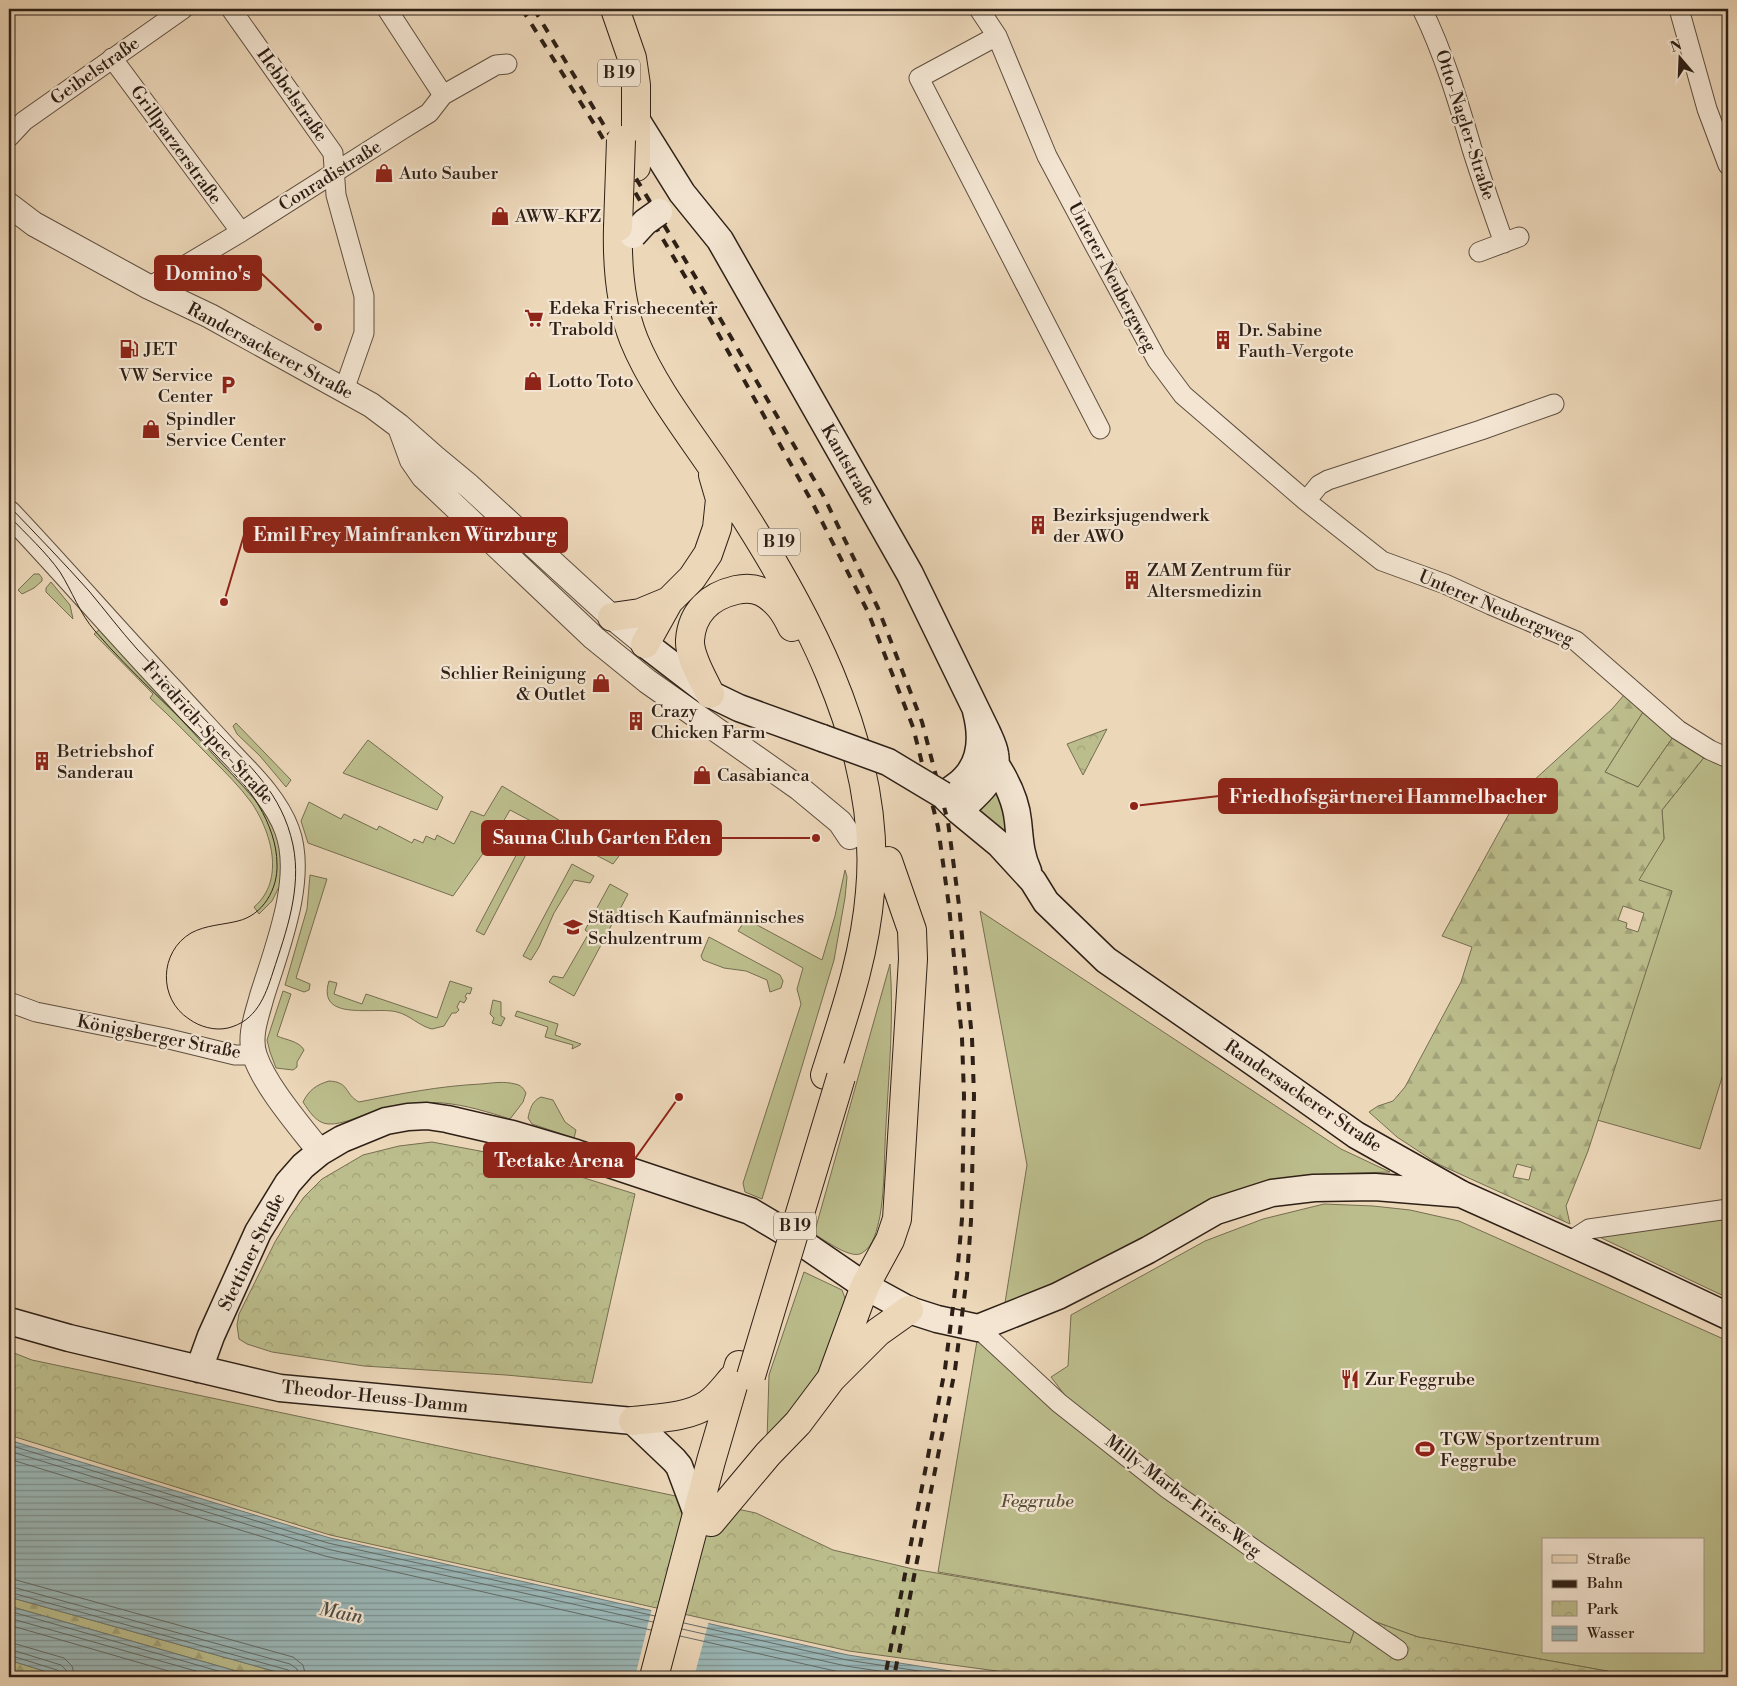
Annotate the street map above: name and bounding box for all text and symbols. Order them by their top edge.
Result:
street label: Geibelstraße [46,32,144,110]
north arrow [1654,32,1704,82]
text: N [1668,36,1684,57]
street label: Hebbelstraße [251,44,333,146]
street label: Otto-Nagler-Straße [1430,47,1500,203]
road number: B 19 [598,59,640,86]
street label: Grillparzerstraße [125,81,227,209]
street label: Conradistraße [274,135,386,217]
shop icon: Auto Sauber [373,162,395,184]
place label: Auto Sauber [398,162,498,185]
street label: Unterer Neubergweg [1063,198,1162,357]
shop icon: AWW-KFZ [489,205,511,227]
place label: AWW-KFZ [514,205,601,228]
callout: Domino's [155,256,261,290]
text: Domino's [165,262,251,286]
street label: Randersackerer Straße [183,297,357,405]
place label: Edeka Frischecenter Trabold [549,297,718,341]
supermarket icon: Edeka Frischecenter Trabold [523,307,545,329]
place label: Dr. Sabine Fauth-Vergote [1238,319,1354,363]
building icon: Dr. Sabine Fauth-Vergote [1212,329,1234,351]
fuel station icon: JET [118,338,140,360]
place label: JET [143,338,178,361]
place label: VW Service Center [118,364,213,408]
shop icon: Lotto Toto [522,370,544,392]
place label: Lotto Toto [548,370,634,393]
parking icon: VW Service Center [217,374,239,396]
place label: Spindler Service Center [166,408,286,452]
shop icon: Spindler Service Center [140,418,162,440]
street label: Kantstraße [815,420,881,510]
place label: Bezirksjugendwerk der AWO [1052,504,1210,548]
building icon: Bezirksjugendwerk der AWO [1027,514,1049,536]
callout: Emil Frey Mainfranken Würzburg [244,518,567,552]
text: Emil Frey Mainfranken Würzburg [253,523,558,547]
road number: B 19 [758,528,800,556]
place label: ZAM Zentrum für Altersmedizin [1146,559,1291,603]
street label: Unterer Neubergweg [1415,565,1578,651]
building icon: ZAM Zentrum für Altersmedizin [1121,569,1143,591]
street label: Friedrich-Spee-Straße [137,656,279,810]
place label: Schlier Reinigung & Outlet [441,662,587,706]
shop icon: Schlier Reinigung & Outlet [590,672,612,694]
place label: Crazy Chicken Farm [651,700,766,744]
building icon: Crazy Chicken Farm [625,710,647,732]
place label: Betriebshof Sanderau [56,740,155,784]
building icon: Betriebshof Sanderau [31,750,53,772]
shop icon: Casabianca [691,764,713,786]
place label: Casabianca [717,764,811,787]
callout: Friedhofsgärtnerei Hammelbacher [1219,779,1557,813]
text: Friedhofsgärtnerei Hammelbacher [1229,785,1547,809]
callout: Sauna Club Garten Eden [482,821,721,855]
text: Sauna Club Garten Eden [493,826,711,850]
place label: Städtisch Kaufmännisches Schulzentrum [588,906,805,950]
school or university icon: Städtisch Kaufmännisches Schulzentrum [562,916,584,938]
street label: Königsberger Straße [75,1010,243,1064]
street label: Randersackerer Straße [1220,1035,1386,1157]
callout: Tectake Arena [484,1143,634,1177]
text: Tectake Arena [494,1149,624,1173]
street label: Stettiner Straße [214,1189,290,1315]
road number: B 19 [774,1212,816,1240]
restaurant icon: Zur Feggrube [1339,1368,1361,1390]
place label: Zur Feggrube [1365,1368,1475,1391]
street label: Theodor-Heuss-Damm [280,1376,470,1418]
place label: TGW Sportzentrum Feggrube [1440,1428,1600,1472]
street label: Milly-Marbe-Fries-Weg [1100,1430,1266,1563]
sports icon: TGW Sportzentrum Feggrube [1414,1438,1436,1460]
park label: Feggrube [1000,1490,1074,1513]
legend [1542,1538,1704,1654]
text: Straße [1587,1550,1631,1569]
text: Bahn [1586,1574,1623,1593]
water label: Main [317,1597,365,1629]
text: Park [1587,1600,1619,1619]
text: Wasser [1586,1624,1635,1643]

